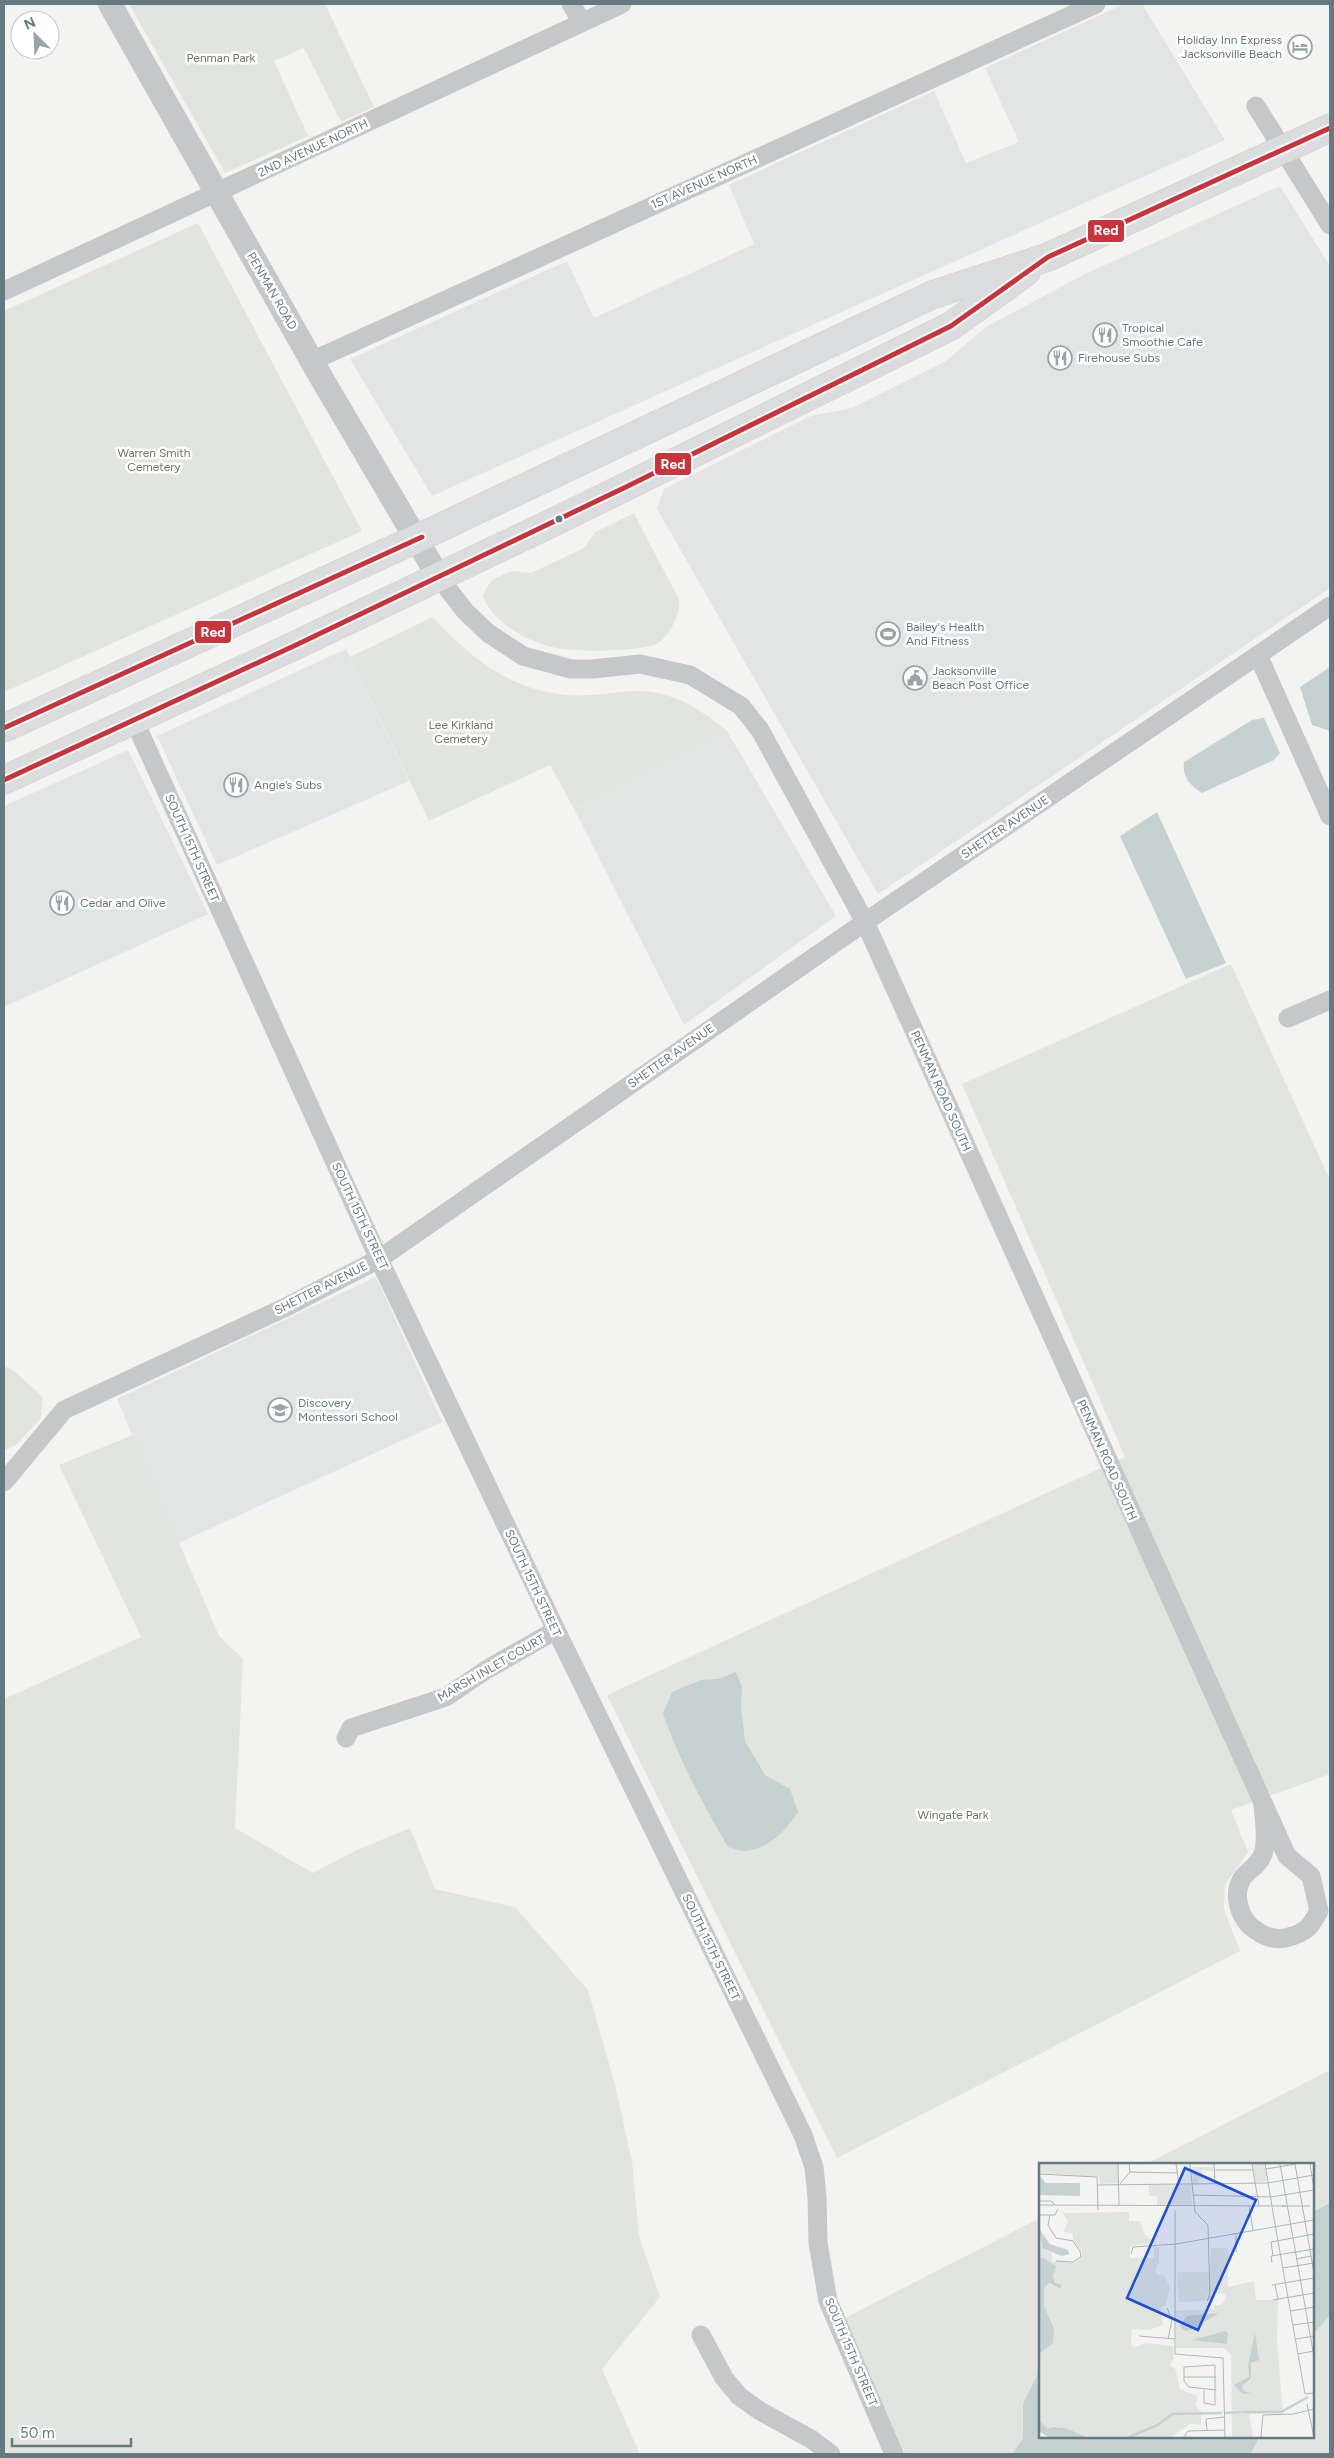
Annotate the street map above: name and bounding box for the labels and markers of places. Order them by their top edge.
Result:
place label: Holiday Inn Express Jacksonville Beach [1177,33,1282,61]
hotel icon: Holiday Inn Express Jacksonville Beach [1287,34,1313,60]
place label: Tropical Smoothie Cafe [1122,321,1203,349]
restaurant icon: Tropical Smoothie Cafe [1092,322,1118,348]
restaurant icon: Firehouse Subs [1047,345,1073,371]
place label: Firehouse Subs [1078,351,1160,365]
unlabelled marker [554,514,564,524]
place label: Bailey's Health And Fitness [906,620,984,648]
sports icon: Bailey's Health And Fitness [875,621,901,647]
place label: Jacksonville Beach Post Office [932,664,1029,692]
public building icon: Jacksonville Beach Post Office [902,665,928,691]
restaurant icon: Angie’s Subs [223,772,249,798]
place label: Angie’s Subs [254,778,322,792]
restaurant icon: Cedar and Olive [49,890,75,916]
place label: Cedar and Olive [80,896,166,910]
place label: Discovery Montessori School [298,1396,398,1424]
school or university icon: Discovery Montessori School [267,1397,293,1423]

